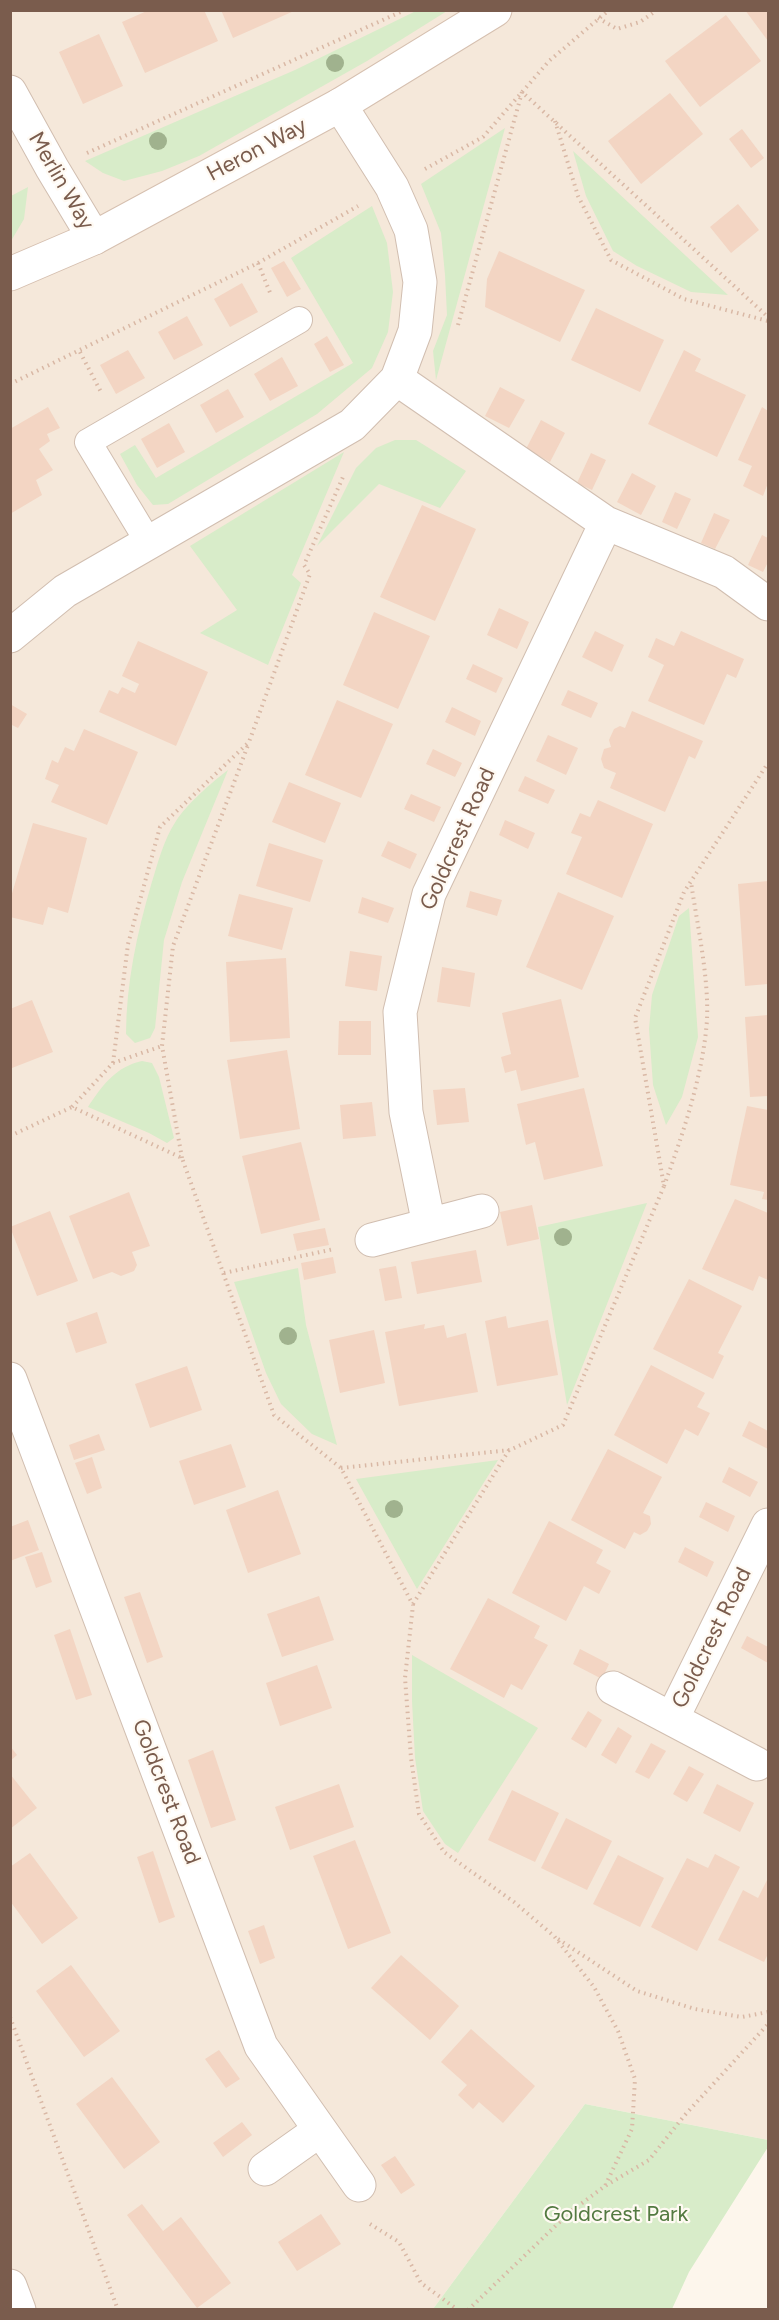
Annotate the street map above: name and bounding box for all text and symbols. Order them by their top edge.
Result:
street label: Heron Way [203,113,311,187]
street label: Merlin Way [22,127,100,235]
street label: Goldcrest Road [415,764,501,914]
street label: Goldcrest Road [667,1563,757,1713]
street label: Goldcrest Road [126,1716,206,1868]
park label: Goldcrest Park [544,2202,688,2228]

